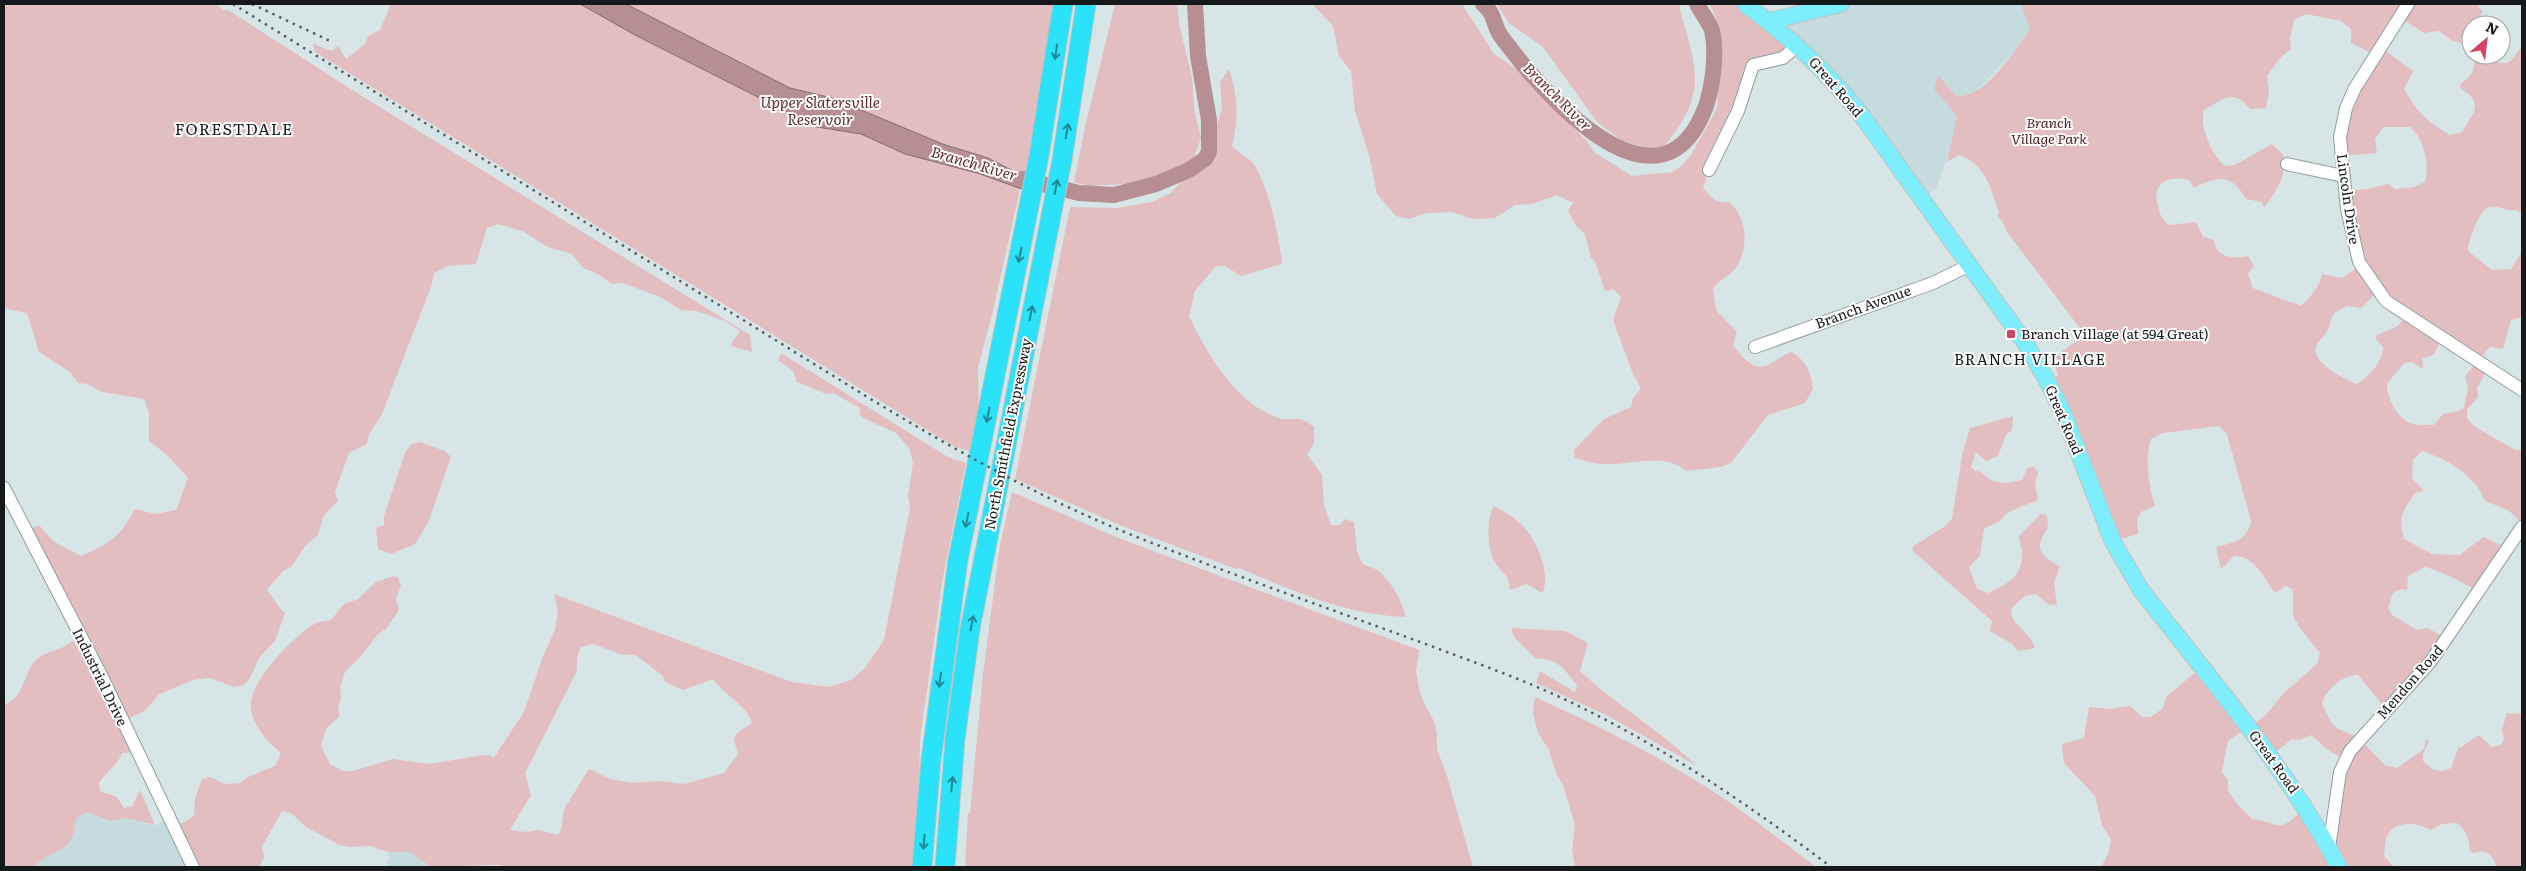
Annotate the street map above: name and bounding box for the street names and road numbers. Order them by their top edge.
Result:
street label: Great Road [1805,52,1869,121]
street label: Lincoln Drive [2333,152,2365,245]
street label: Branch Avenue [1812,279,1913,333]
street label: North Smithfield Expressway [979,335,1036,531]
street label: Great Road [2041,382,2089,458]
street label: Industrial Drive [69,624,133,729]
street label: Mendon Road [2371,640,2447,723]
street label: Great Road [2245,726,2305,797]

